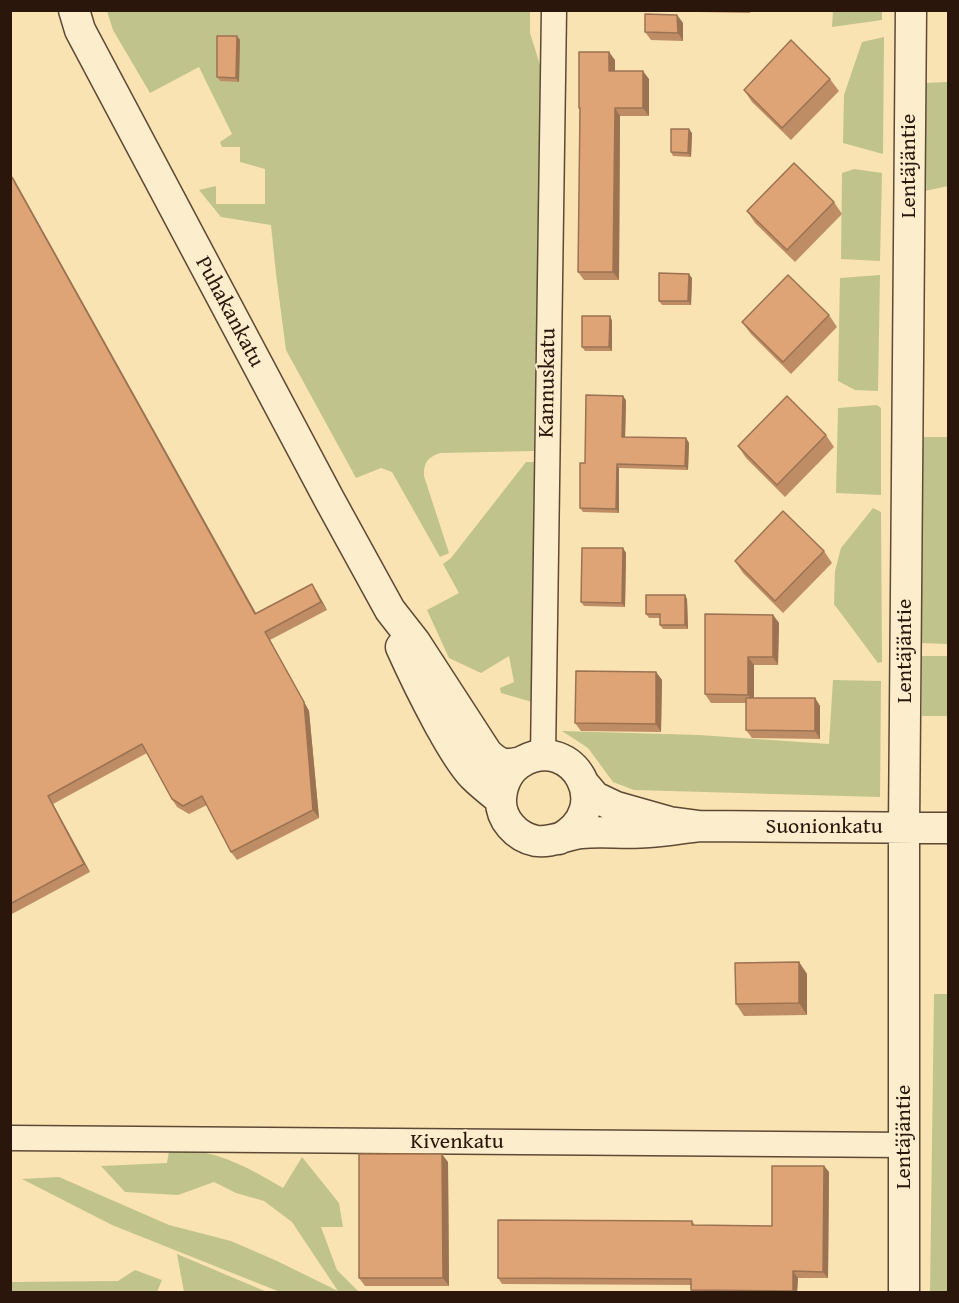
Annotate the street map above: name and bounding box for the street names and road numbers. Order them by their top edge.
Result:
street label: Lentäjäntie [896,114,922,218]
street label: Puhakankatu [189,252,269,372]
street label: Kannuskatu [534,328,562,438]
street label: Lentäjäntie [892,599,918,703]
street label: Suonionkatu [765,814,883,840]
street label: Lentäjäntie [891,1085,917,1189]
street label: Kivenkatu [410,1129,504,1155]

